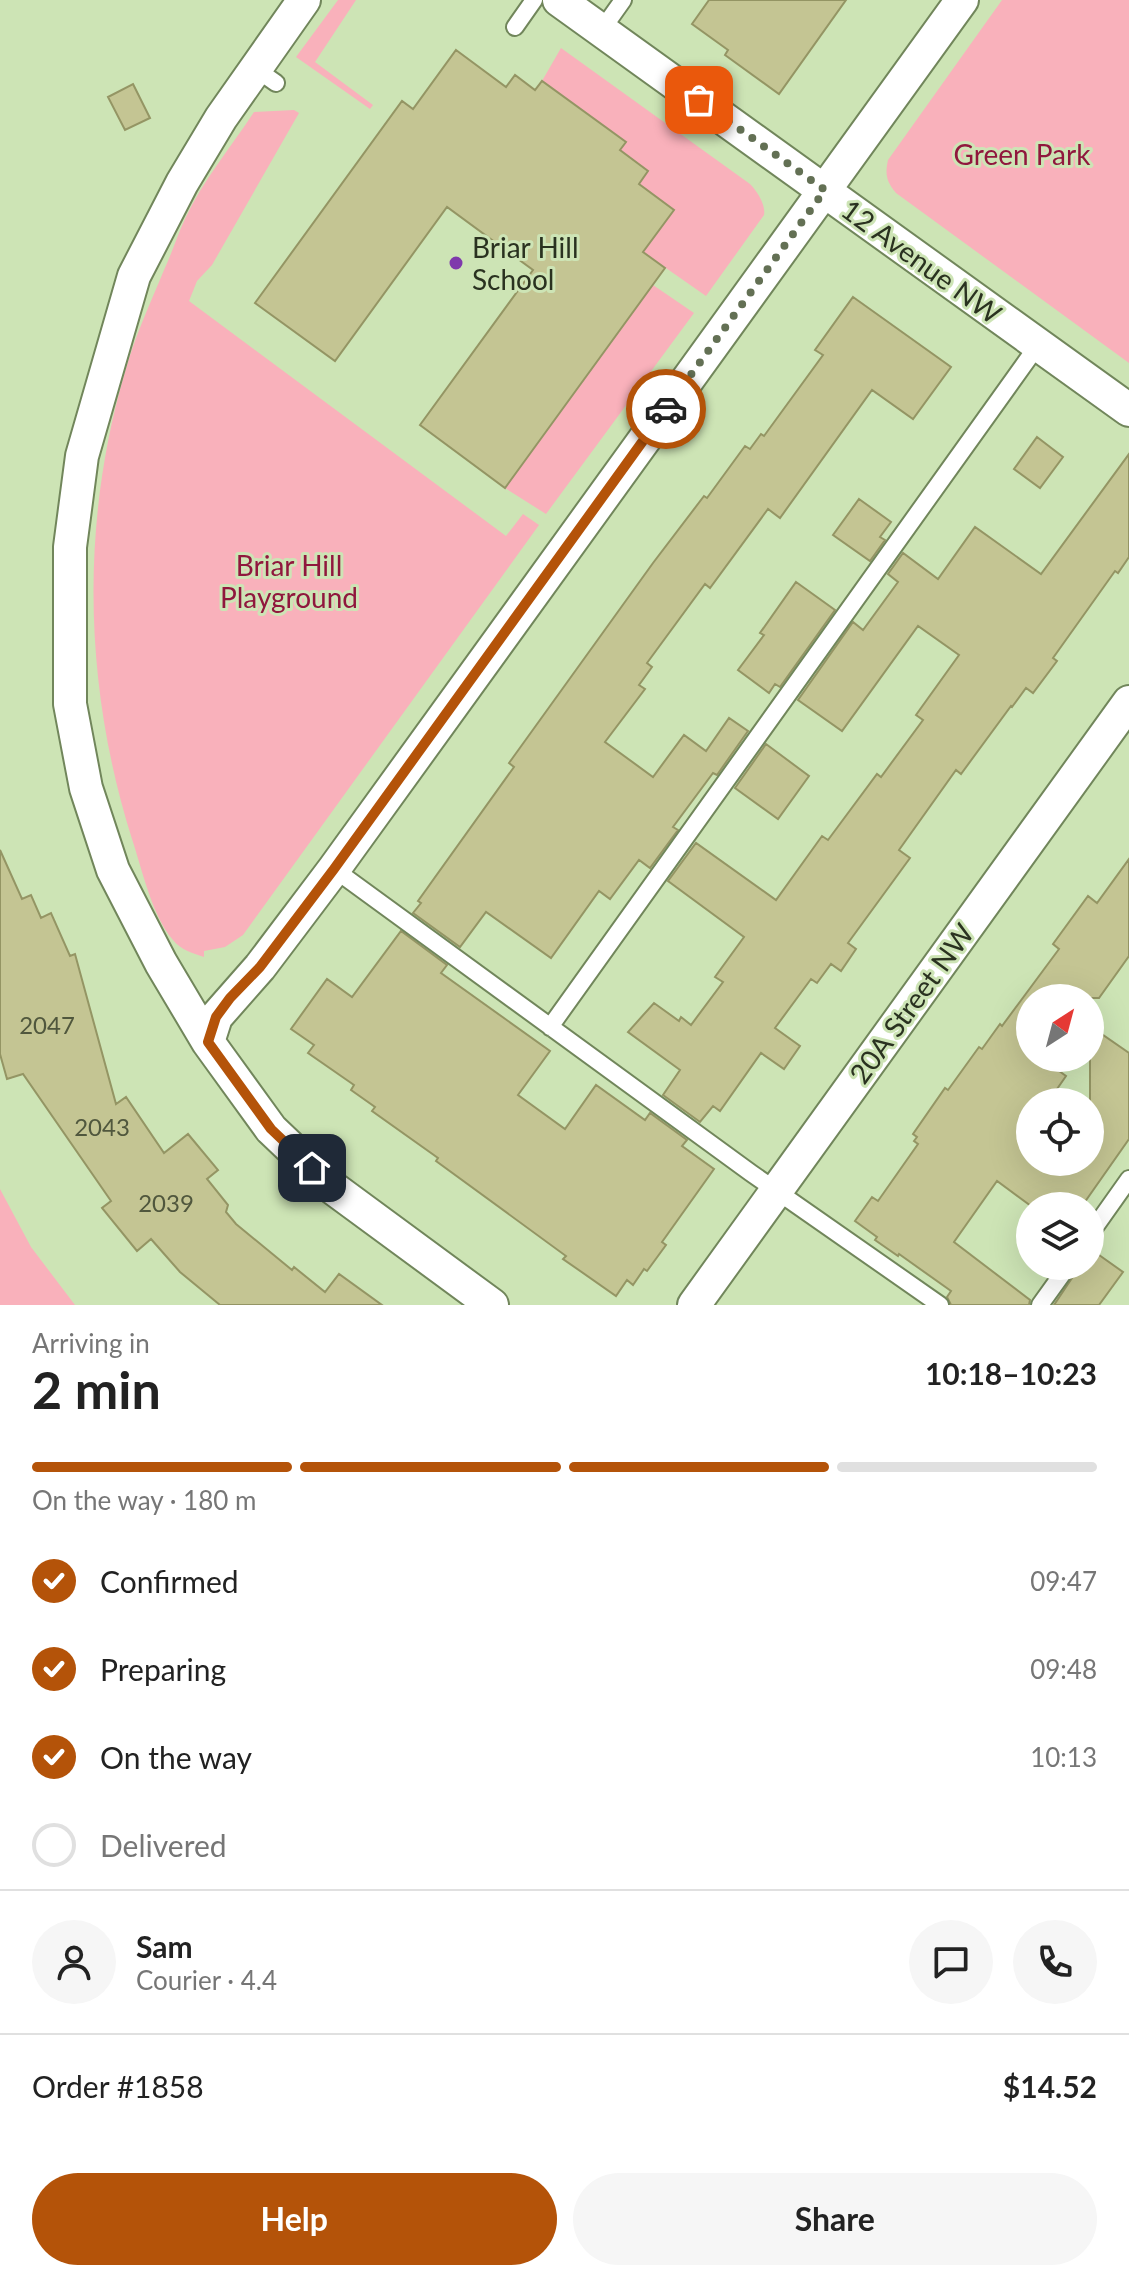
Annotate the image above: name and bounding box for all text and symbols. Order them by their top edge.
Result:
pin [665,66,733,134]
icon: bag [677,78,721,122]
park label: Green Park [954,137,1091,171]
street label: 12 Avenue NW [836,192,1008,330]
place label: Briar Hill School [472,230,579,296]
marker: Briar Hill School [447,254,465,272]
courier [626,369,706,449]
icon: car [644,387,688,431]
park label: Briar Hill Playground [220,548,358,614]
street label: 20A Street NW [842,917,980,1089]
north arrow [1016,984,1104,1072]
map controls [1016,984,1104,1280]
house number: 2047 [19,1010,75,1039]
button: locate [1016,1088,1104,1176]
house number: 2043 [74,1112,130,1141]
pin [278,1134,346,1202]
icon: home [290,1146,334,1190]
house number: 2039 [138,1188,194,1217]
button: layers [1016,1192,1104,1280]
text: Arriving in [32,1327,150,1359]
text: 10:18–10:23 [925,1355,1097,1391]
text: 2 min [32,1358,161,1420]
text: On the way · 180 m [32,1484,256,1516]
icon: check [32,1559,76,1603]
text: Confirmed [100,1563,239,1599]
text: 09:47 [1030,1565,1097,1597]
icon: check [32,1647,76,1691]
text: Preparing [100,1651,226,1687]
text: 09:48 [1030,1653,1097,1685]
icon: check [32,1735,76,1779]
text: On the way [100,1739,252,1775]
text: 10:13 [1030,1741,1097,1773]
text: Delivered [100,1827,227,1863]
button: person [32,1920,116,2004]
button: chat [909,1920,993,2004]
button: phone [1013,1920,1097,2004]
text: Sam [136,1928,193,1964]
text: Courier · 4.4 [136,1964,277,1996]
text: Order #1858 [32,2068,204,2104]
text: $14.52 [1003,2068,1097,2104]
button: Help [32,2173,557,2265]
button: Share [573,2173,1097,2265]

